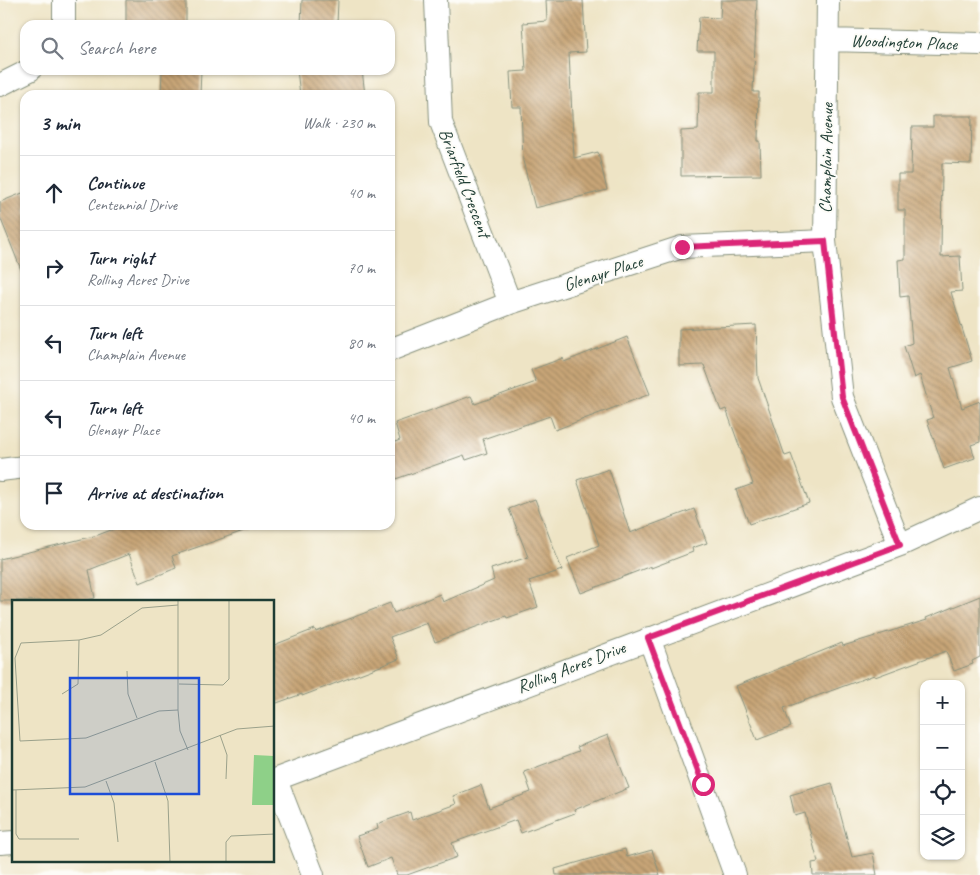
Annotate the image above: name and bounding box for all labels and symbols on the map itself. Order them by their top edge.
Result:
street label: Woodington Place [851,29,959,55]
street label: Champlain Avenue [814,102,838,213]
street label: Briarfield Crescent [434,125,497,243]
route end [671,236,694,259]
street label: Glenayr Place [561,250,646,296]
inset map [12,600,275,862]
street label: Rolling Acres Drive [514,636,629,698]
route start [692,773,715,796]

